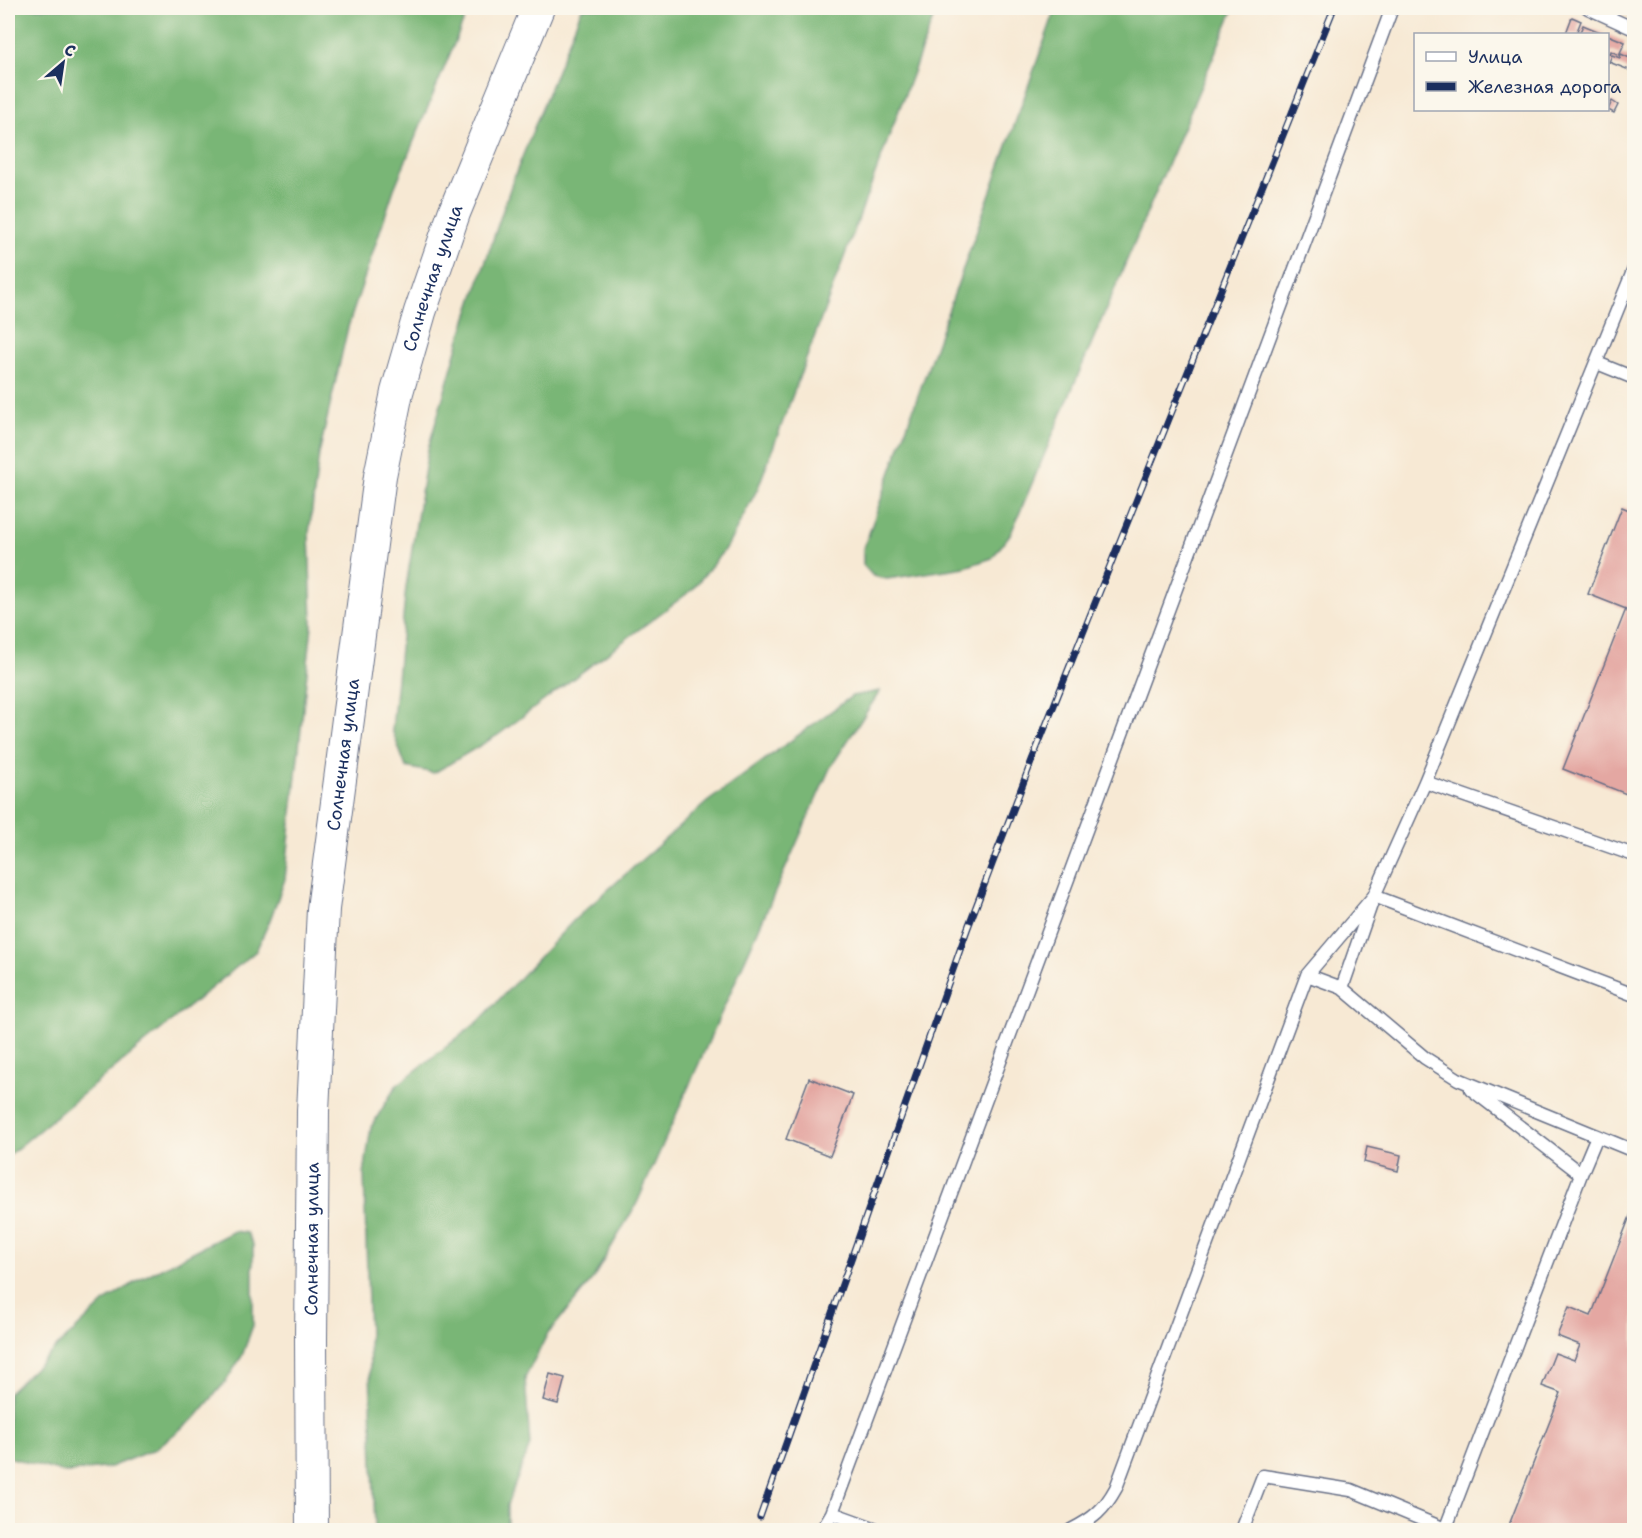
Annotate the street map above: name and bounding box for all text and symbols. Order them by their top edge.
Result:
north arrow [33,33,93,93]
legend [1414,33,1609,111]
text: С [61,39,80,62]
text: Улица [1468,45,1522,69]
text: Железная дорога [1468,75,1621,99]
street label: Солнечная улица [397,201,468,354]
street label: Солнечная улица [321,677,365,832]
street label: Солнечная улица [299,1162,325,1316]

